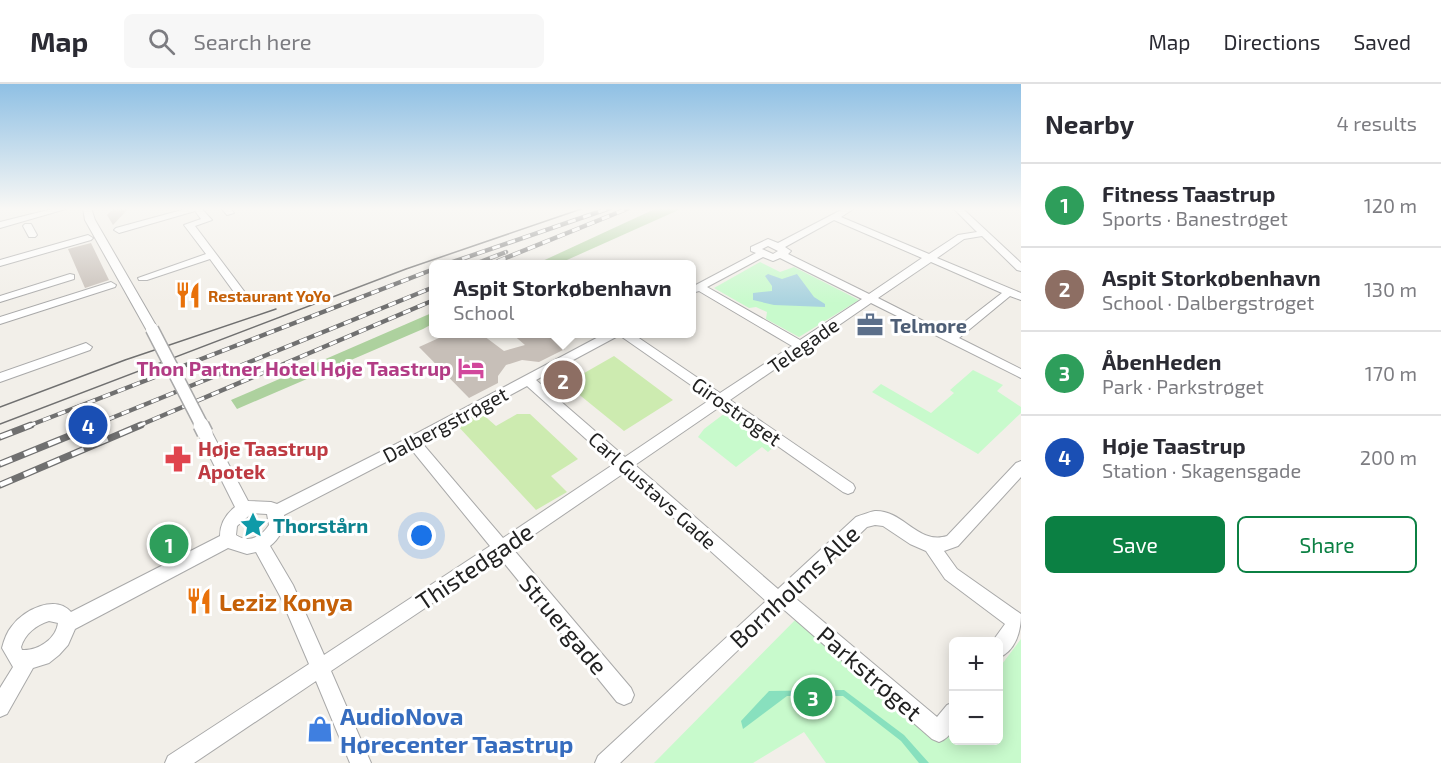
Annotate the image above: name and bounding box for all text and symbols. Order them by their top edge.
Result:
search box [124,14,544,68]
text: Map [30,24,88,58]
icon: search [145,25,178,58]
text: Search here [193,28,312,54]
text: Map [1148,29,1191,54]
text: Directions [1224,29,1320,54]
text: Saved [1353,29,1411,54]
text: Nearby [1045,108,1134,139]
text: 4 results [1337,111,1417,135]
text: Fitness Taastrup [1102,180,1275,206]
text: 1 [1060,193,1069,217]
text: 120 m [1364,193,1417,217]
text: Sports · Banestrøget [1102,206,1288,230]
popup [429,260,696,338]
text: Aspit Storkøbenhavn [1102,264,1321,290]
text: Aspit Storkøbenhavn [453,274,672,300]
text: 2 [1059,277,1070,301]
text: 130 m [1364,277,1417,301]
restaurant icon: Restaurant YoYo [173,280,203,310]
place label: Restaurant YoYo [208,286,331,305]
text: School · Dalbergstrøget [1102,290,1314,314]
text: School [453,300,514,324]
office icon: Telmore [855,310,885,340]
street label: Telegade [763,312,843,378]
place label: Telmore [890,313,967,337]
text: ÅbenHeden [1102,348,1221,374]
hotel icon: Thon Partner Hotel Høje Taastrup [456,353,486,383]
place label: Thon Partner Hotel Høje Taastrup [137,356,451,380]
pin: 2 [544,358,582,402]
text: 3 [1059,361,1070,385]
text: 170 m [1365,361,1417,385]
street label: Girostrøget [688,372,786,451]
text: Park · Parkstrøget [1102,374,1264,398]
street label: Dalbergstrøget [378,381,512,467]
pin: 4 [68,402,107,448]
street label: Carl Gustavs Gade [584,426,722,554]
text: Høje Taastrup [1102,432,1246,458]
place label: Høje Taastrup Apotek [198,436,329,483]
pharmacy icon: Høje Taastrup Apotek [163,444,193,474]
text: 4 [1058,445,1071,469]
text: 200 m [1360,445,1417,469]
text: Station · Skagensgade [1102,458,1301,482]
place icon: Thorstårn [238,510,268,540]
place label: Thorstårn [273,513,368,537]
street label: Thistedgade [410,516,538,616]
button: Save [1045,516,1225,573]
button: Share [1237,516,1417,573]
street label: Bornholms Alle [723,518,865,654]
your location [407,521,436,550]
pin: 1 [150,522,188,566]
street label: Struergade [514,568,614,680]
restaurant icon: Leziz Konya [184,586,214,616]
place label: Leziz Konya [219,587,353,616]
street label: Parkstrøget [812,620,928,726]
map controls [949,637,1003,745]
button: + [949,637,1003,691]
pin: 3 [794,674,832,720]
button: − [949,691,1003,745]
place label: AudioNova Hørecenter Taastrup [340,701,573,758]
shop icon: AudioNova Hørecenter Taastrup [305,714,335,744]

